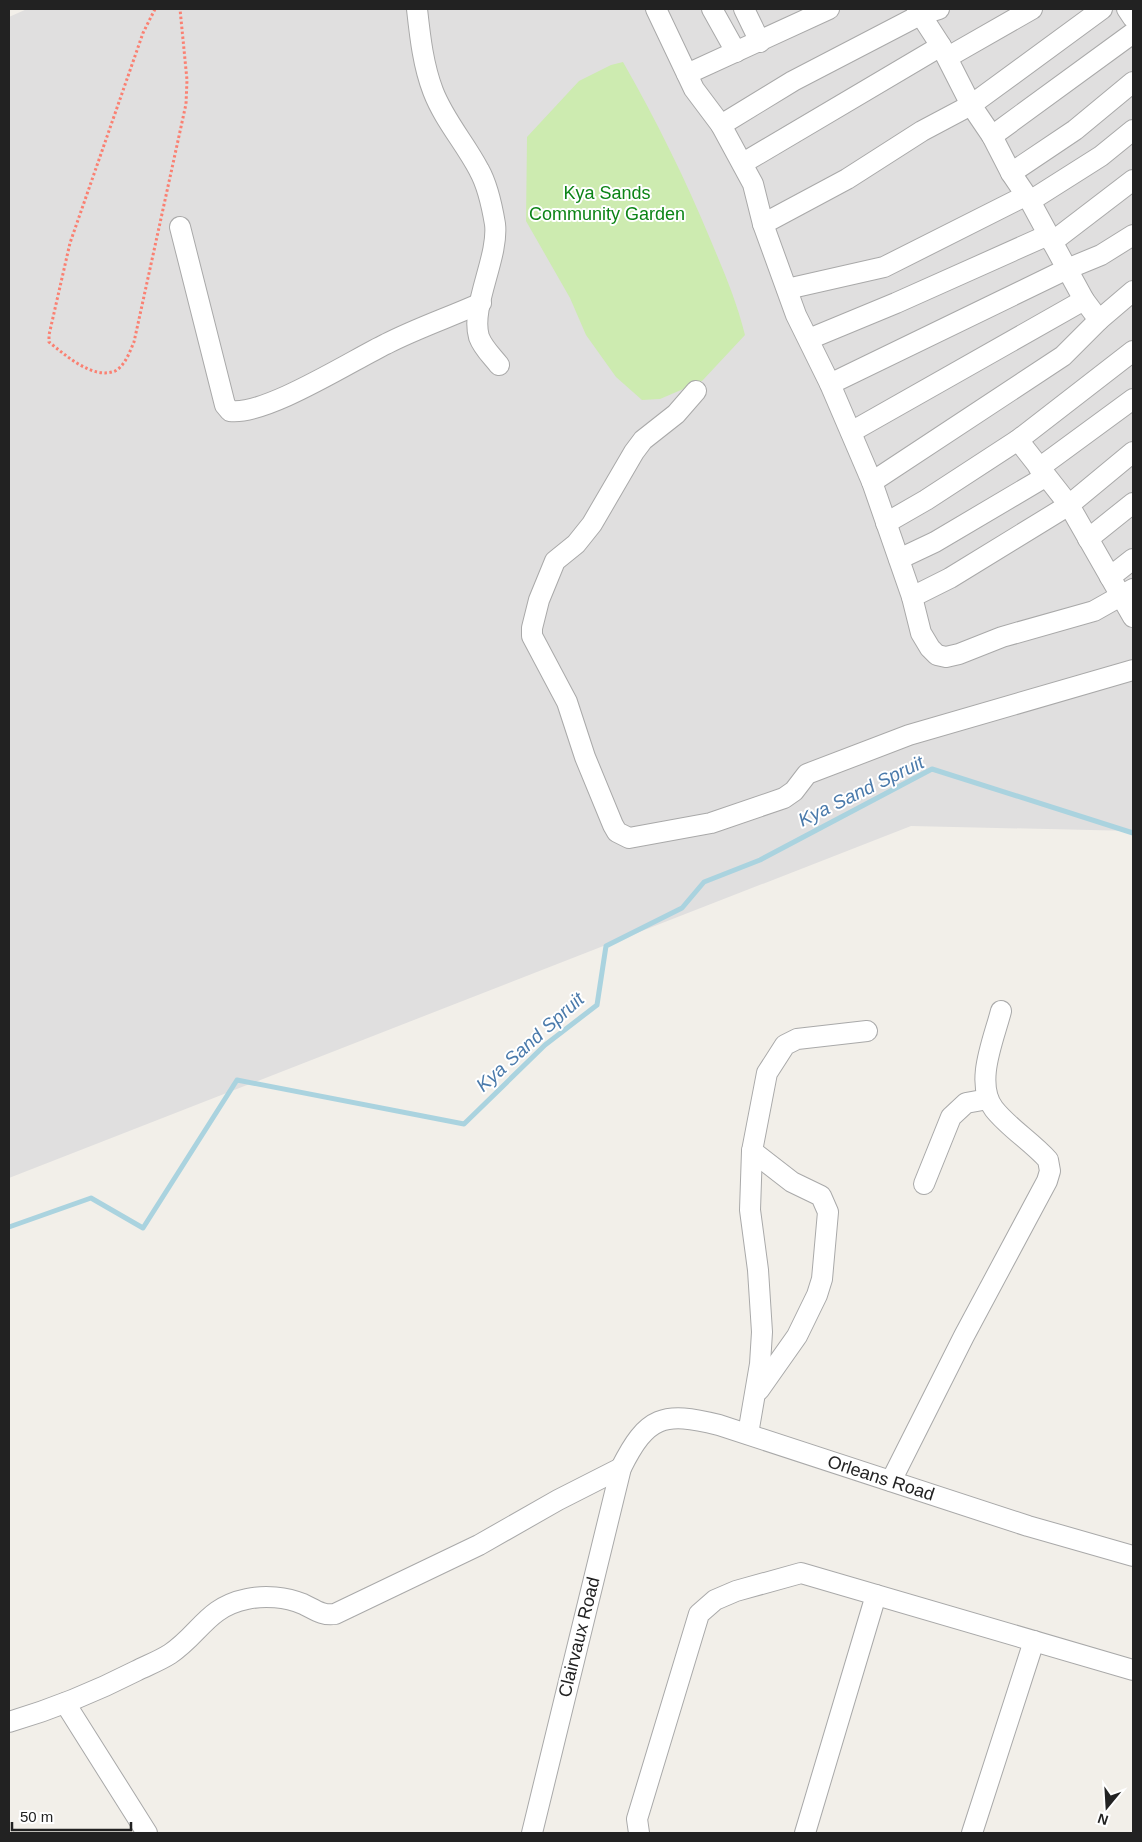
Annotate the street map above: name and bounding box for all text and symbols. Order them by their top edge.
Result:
park label: Kya Sands Community Garden [529,183,685,224]
water label: Kya Sand Spruit [795,751,928,831]
water label: Kya Sand Spruit [472,988,589,1096]
street label: Orleans Road [825,1451,937,1505]
street label: Clairvaux Road [554,1575,604,1699]
north arrow [1082,1782,1132,1832]
scale bar [12,1800,131,1832]
text: 50 m [20,1808,53,1825]
text: N [1096,1810,1110,1829]

